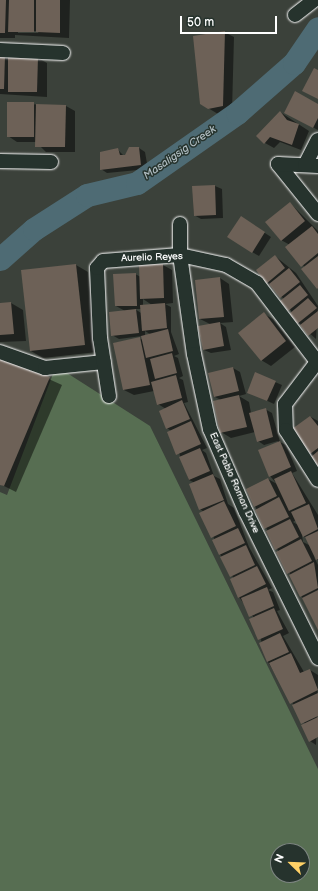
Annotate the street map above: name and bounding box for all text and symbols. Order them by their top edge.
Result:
scale bar [182,8,279,34]
text: 50 m [187,15,214,30]
water label: Masaligsig Creek [141,123,219,183]
street label: Aurelio Reyes [121,251,183,265]
street label: East Pablo Roman Drive [206,431,262,535]
north arrow [270,843,310,883]
text: N [272,852,287,865]

